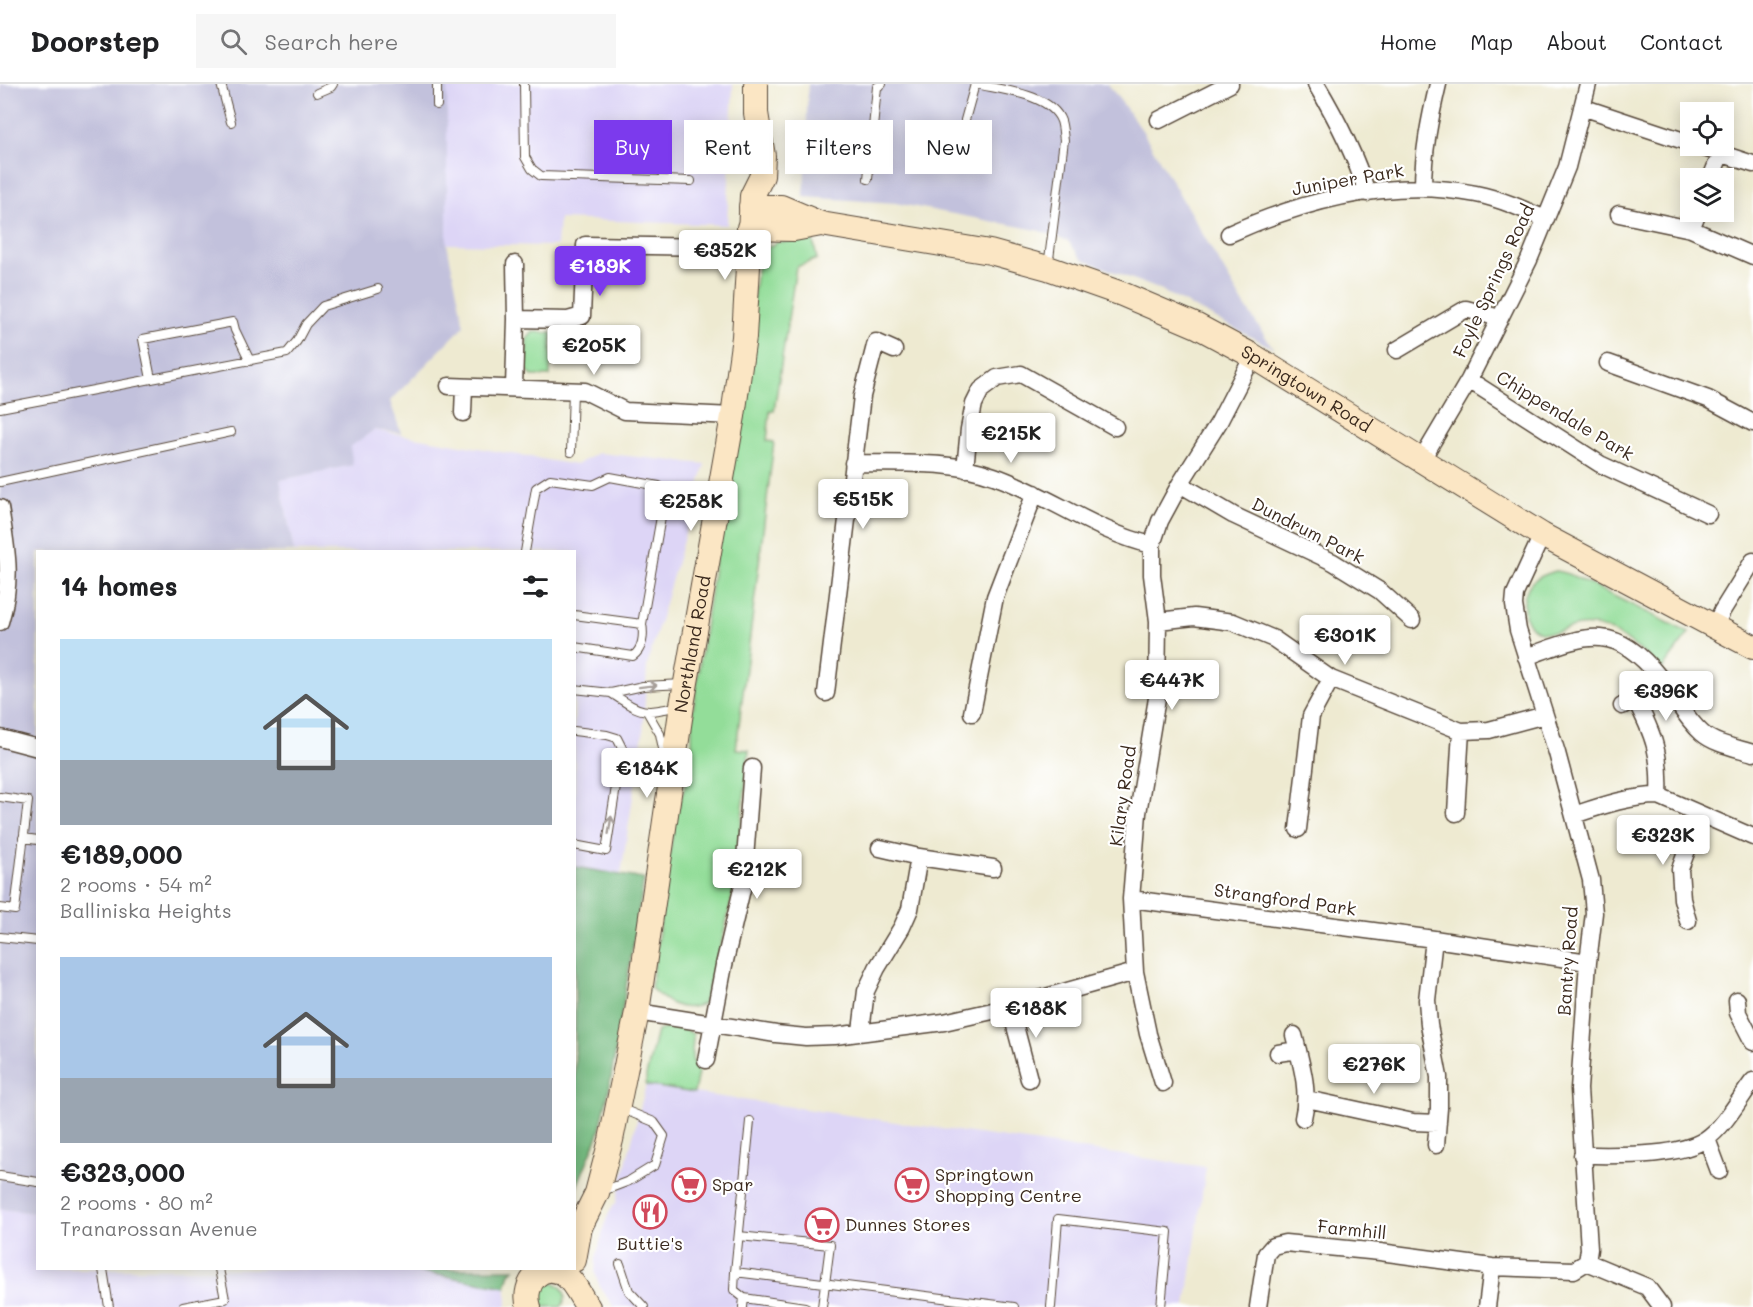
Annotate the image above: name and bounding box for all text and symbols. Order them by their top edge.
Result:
search box [196,14,616,68]
text: Doorstep [30,23,160,59]
icon: search [217,25,250,58]
text: Search here [265,27,398,56]
text: Home [1380,28,1437,55]
text: Map [1470,28,1513,55]
text: About [1546,28,1607,55]
text: Contact [1640,28,1723,55]
map controls [1680,102,1734,222]
button: locate [1680,102,1734,156]
chip: Buy [594,120,672,174]
chip: Rent [684,120,773,174]
chip: Filters [785,120,893,174]
chip: New [905,120,992,174]
street label: Juniper Park [1290,157,1406,201]
button: layers [1680,168,1734,222]
street label: Foyle Springs Road [1447,200,1539,361]
pin: €352K [683,230,767,281]
text: €352K [693,236,757,262]
pin: €189K [558,246,642,297]
text: €189K [569,252,631,278]
pin: €205K [552,325,636,376]
text: €205K [561,331,627,357]
street label: Springtown Road [1237,339,1377,438]
street label: Chippendale Park [1492,365,1639,466]
pin: €215K [969,413,1053,464]
text: €215K [980,419,1042,445]
pin: €515K [821,479,905,530]
pin: €258K [649,481,733,532]
text: €515K [832,485,894,511]
text: €258K [659,487,723,513]
street label: Dundrum Park [1248,491,1369,569]
text: 14 homes [60,569,178,603]
icon: filters [519,570,552,603]
street label: Northland Road [668,573,716,714]
pin: €301K [1303,615,1387,666]
text: €301K [1313,621,1377,647]
pin: €447K [1130,660,1214,711]
text: €447K [1139,666,1205,692]
pin: €396K [1624,671,1708,722]
text: €396K [1633,677,1699,703]
icon: home [252,678,360,786]
one-way arrow [638,680,658,691]
street label: Kilary Road [1103,744,1141,848]
pin: €184K [605,748,689,799]
text: €184K [615,754,679,780]
pin: €323K [1621,815,1705,866]
one-way arrow [605,816,616,836]
text: €323K [1631,821,1695,847]
text: €189,000 [60,837,183,871]
pin: €212K [715,849,799,900]
text: €212K [727,855,787,881]
text: 2 rooms · 54 m² [60,871,212,897]
street label: Strangford Park [1212,877,1358,921]
text: Balliniska Heights [60,897,232,923]
street label: Bantry Road [1551,906,1583,1016]
pin: €188K [994,988,1078,1039]
text: €188K [1004,994,1068,1020]
icon: home [252,996,360,1104]
pin: €276K [1332,1044,1416,1095]
text: €276K [1342,1050,1406,1076]
text: €323,000 [60,1155,185,1189]
place label: Springtown Shopping Centre [935,1162,1082,1207]
supermarket icon: Spar [671,1167,707,1203]
supermarket icon: Springtown Shopping Centre [894,1167,930,1203]
place label: Spar [712,1172,754,1196]
text: 2 rooms · 80 m² [60,1189,213,1215]
restaurant icon: Buttie's [632,1194,668,1230]
supermarket icon: Dunnes Stores [804,1207,840,1243]
place label: Dunnes Stores [845,1212,970,1236]
street label: Farmhill [1316,1213,1388,1245]
text: Tranarossan Avenue [60,1215,258,1241]
place label: Buttie's [617,1231,683,1255]

